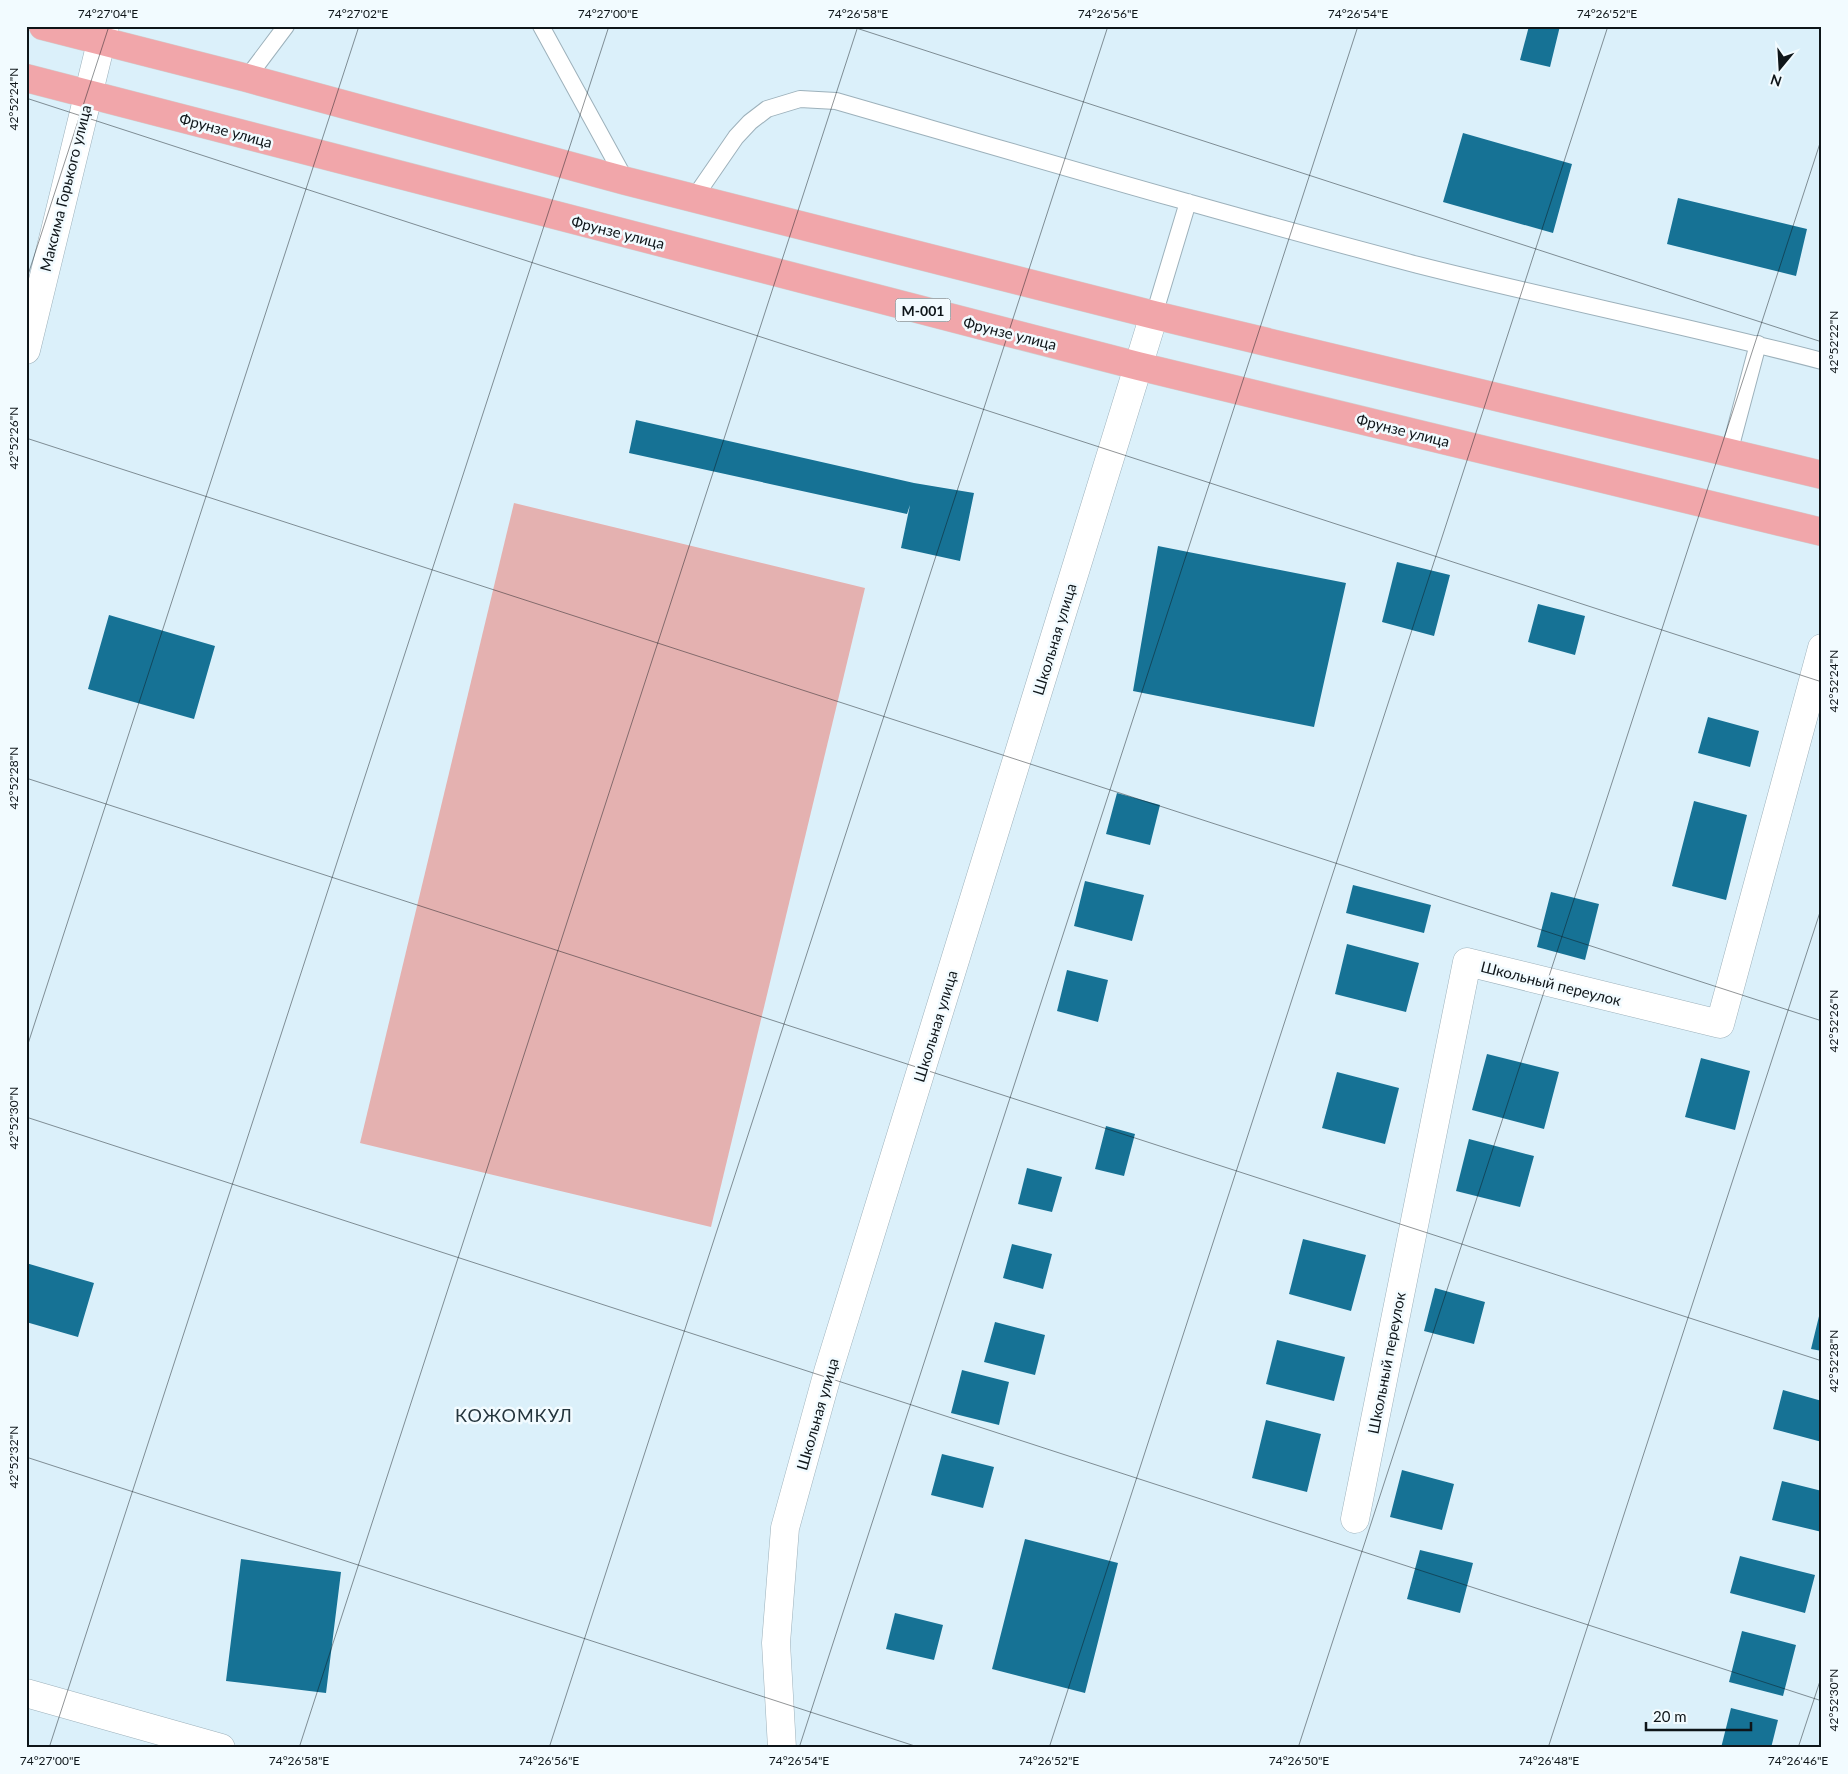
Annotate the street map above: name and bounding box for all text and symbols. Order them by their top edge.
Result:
text: 74°27'04"E [78,6,138,21]
text: 74°27'02"E [328,6,388,21]
text: 74°27'00"E [578,6,638,21]
text: 74°26'58"E [828,6,888,21]
text: 74°26'56"E [1078,6,1138,21]
text: 74°26'54"E [1328,6,1388,21]
text: 74°26'52"E [1577,6,1637,21]
north arrow [1756,42,1806,92]
text: 42°52'24"N [6,68,21,130]
text: N [1768,71,1784,91]
street label: Максима Горького улица [36,103,94,273]
street label: Фрунзе улица [178,109,274,151]
street label: Фрунзе улица [570,212,666,252]
road number: M-001 [896,298,950,322]
text: 42°52'22"N [1826,311,1841,373]
street label: Фрунзе улица [962,313,1058,353]
text: 42°52'26"N [6,407,21,469]
street label: Фрунзе улица [1355,410,1451,450]
street label: Школьная улица [1028,581,1080,697]
text: 42°52'24"N [1826,650,1841,712]
text: 42°52'28"N [6,747,21,809]
street label: Школьный переулок [1479,957,1623,1009]
street label: Школьная улица [909,968,961,1084]
text: 42°52'26"N [1826,990,1841,1052]
text: 42°52'30"N [6,1087,21,1149]
street label: Школьный переулок [1363,1290,1409,1435]
text: 42°52'28"N [1826,1330,1841,1392]
street label: Школьная улица [792,1356,842,1472]
district label: КОЖОМКУЛ [455,1404,573,1426]
text: 42°52'32"N [6,1426,21,1488]
text: 42°52'30"N [1826,1669,1841,1731]
scale bar [1646,1699,1750,1731]
text: 20 m [1653,1707,1687,1725]
text: 74°27'00"E [20,1753,80,1768]
text: 74°26'58"E [269,1753,329,1768]
text: 74°26'56"E [519,1753,579,1768]
text: 74°26'54"E [769,1753,829,1768]
text: 74°26'52"E [1019,1753,1079,1768]
text: 74°26'50"E [1269,1753,1329,1768]
text: 74°26'48"E [1519,1753,1579,1768]
text: 74°26'46"E [1768,1753,1828,1768]

